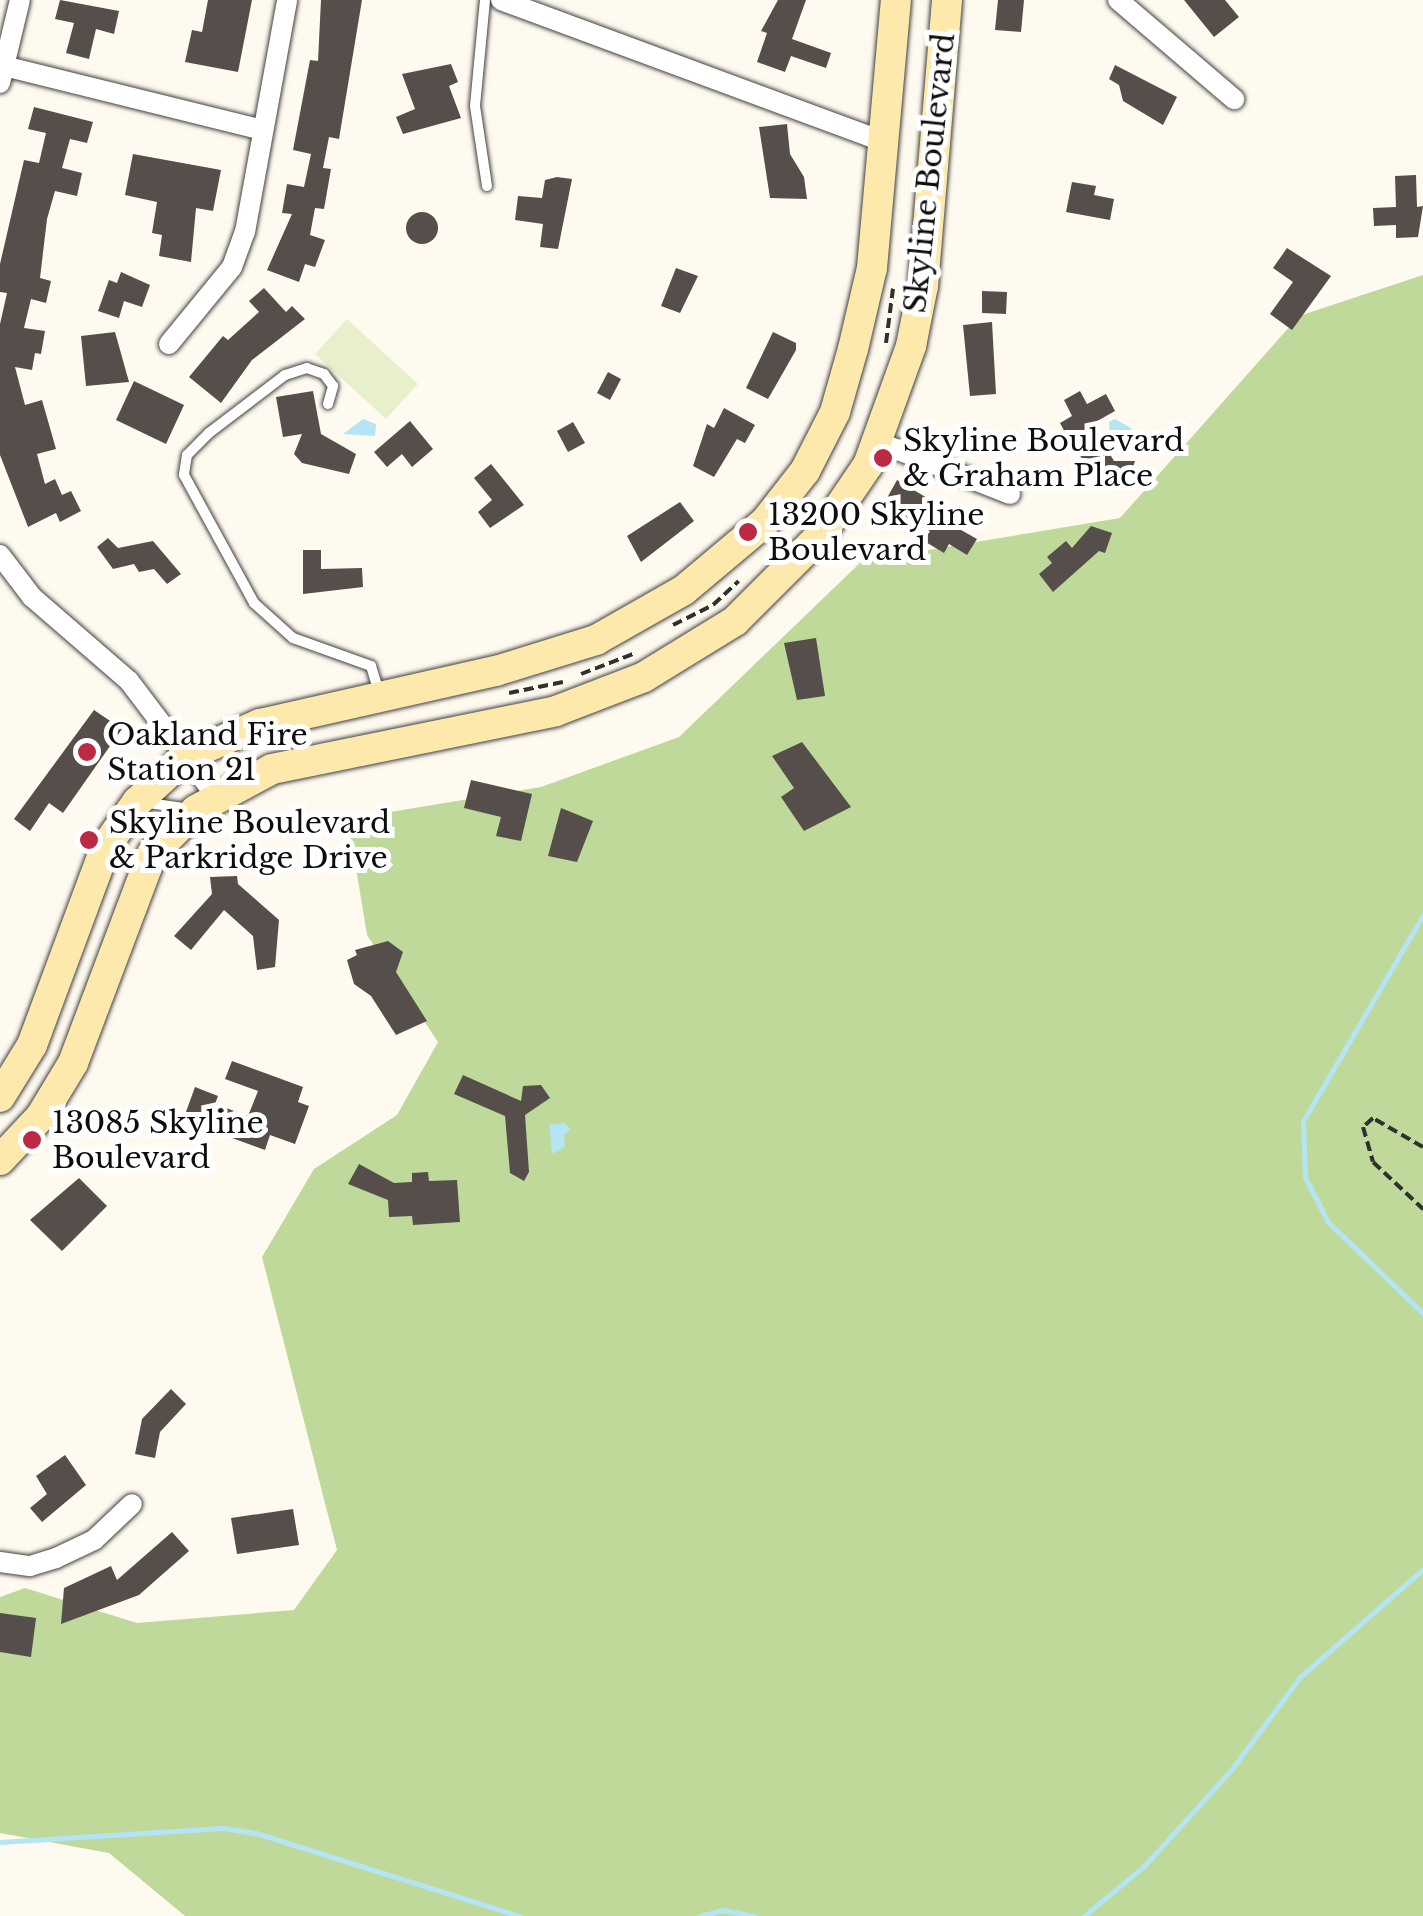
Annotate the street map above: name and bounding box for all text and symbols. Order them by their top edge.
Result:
street label: Skyline Boulevard [897,31,963,315]
place label: Skyline Boulevard & Graham Place [903,423,1184,494]
marker: Skyline Boulevard & Graham Place [872,447,894,469]
place label: 13200 Skyline Boulevard [768,497,984,568]
marker: 13200 Skyline Boulevard [737,521,759,543]
place label: Oakland Fire Station 21 [107,717,308,788]
marker: Oakland Fire Station 21 [76,741,98,763]
place label: Skyline Boulevard & Parkridge Drive [109,805,390,876]
marker: Skyline Boulevard & Parkridge Drive [78,829,100,851]
place label: 13085 Skyline Boulevard [52,1105,264,1176]
marker: 13085 Skyline Boulevard [21,1129,43,1151]

